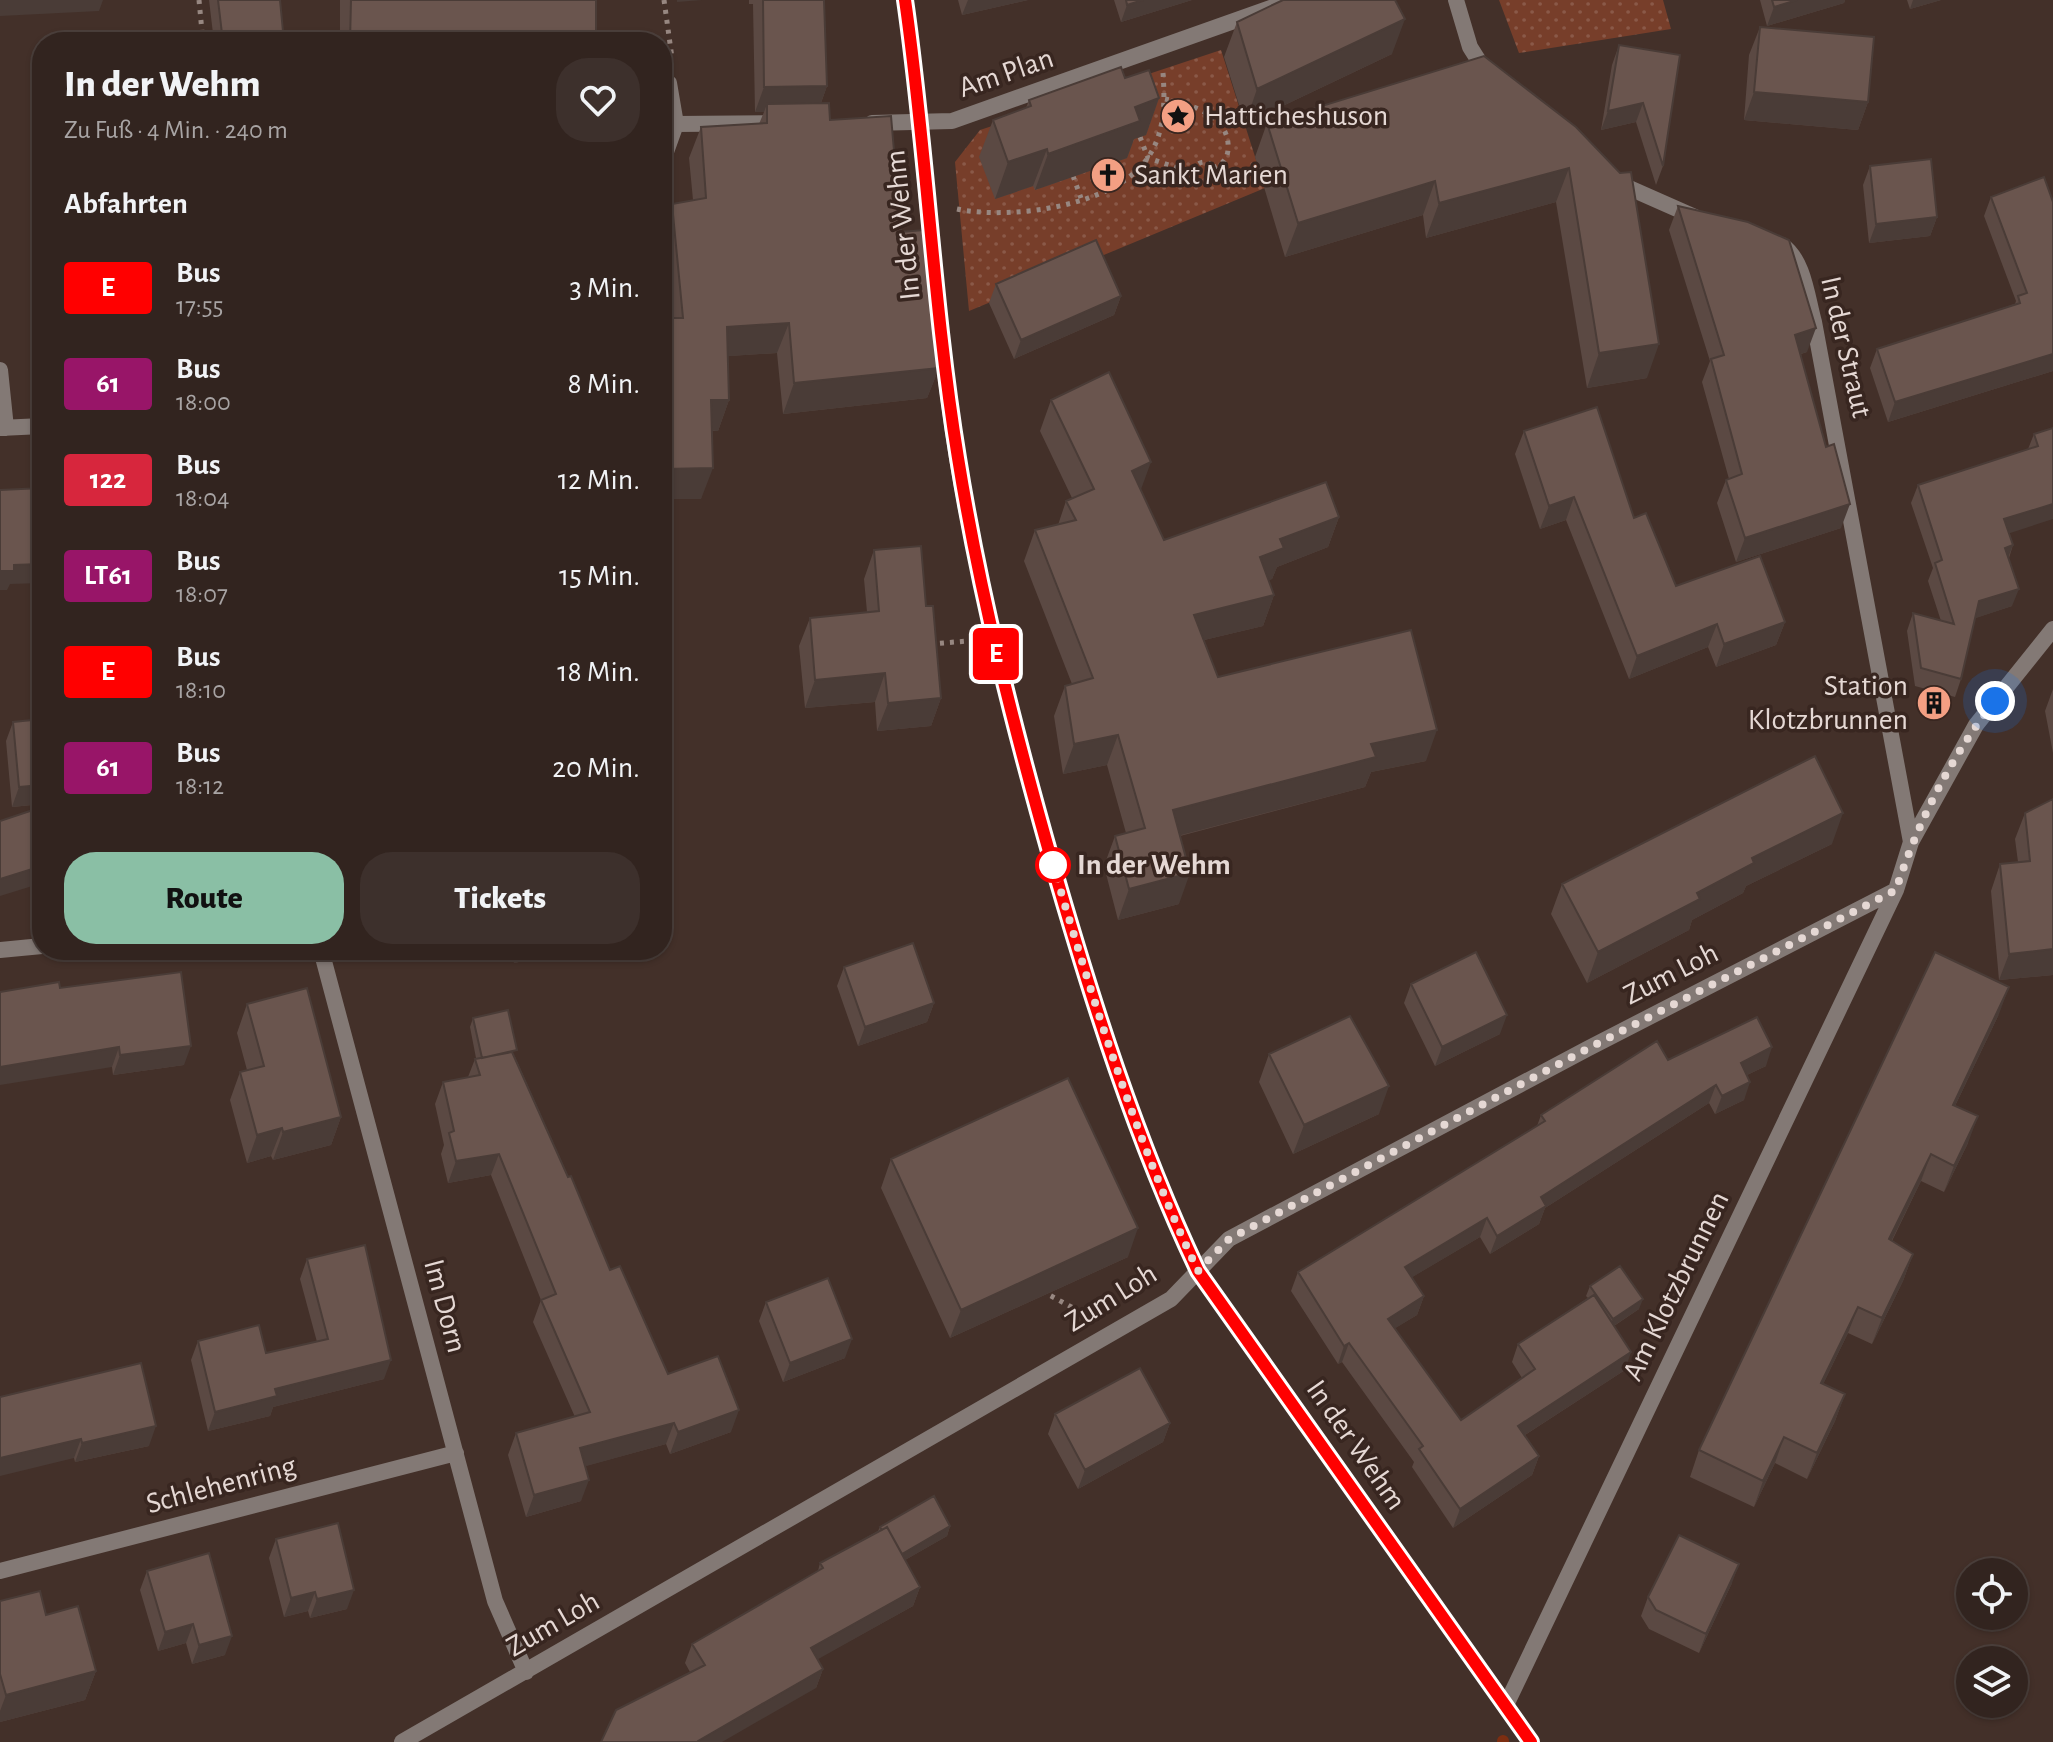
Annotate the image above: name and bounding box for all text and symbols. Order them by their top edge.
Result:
street label: Am Plan [955,43,1057,103]
button: heart [556,58,640,142]
text: In der Wehm [64,66,261,104]
place icon: Hatticheshuson [1159,97,1197,135]
place label: Hatticheshuson [1204,101,1388,131]
text: Zu Fuß · 4 Min. · 240 m [64,117,288,143]
street label: In der Wehm [880,148,926,302]
church icon: Sankt Marien [1089,156,1127,194]
place label: Sankt Marien [1134,160,1288,190]
text: Abfahrten [64,189,188,219]
text: Bus [176,258,221,288]
text: 3 Min. [569,273,640,303]
street label: In der Straut [1815,273,1877,421]
text: E [101,274,115,302]
text: 17:55 [176,293,223,319]
text: Bus [176,354,221,384]
text: 8 Min. [568,369,640,399]
text: 61 [96,370,120,398]
text: 18:00 [176,389,231,415]
text: Bus [176,450,221,480]
text: 12 Min. [558,465,640,495]
text: 122 [90,466,126,494]
text: 18:04 [176,485,229,511]
text: Bus [176,546,221,576]
text: 15 Min. [559,561,640,591]
text: LT61 [84,562,132,590]
text: 18:07 [176,581,228,607]
line badge: E [970,628,1022,680]
text: E [989,640,1003,668]
text: Bus [176,642,221,672]
text: 18 Min. [557,657,640,687]
text: E [101,658,115,686]
place label: Station Klotzbrunnen [1748,671,1908,735]
text: 18:10 [176,677,226,703]
your location [1975,681,2015,721]
building icon: Station Klotzbrunnen [1915,684,1953,722]
text: Bus [176,738,221,768]
text: 20 Min. [552,753,640,783]
text: 61 [96,754,120,782]
text: 18:12 [176,773,224,799]
marker: In der Wehm [1036,848,1070,882]
place label: In der Wehm [1077,850,1231,880]
button: Route [64,852,344,944]
button: Tickets [360,852,640,944]
street label: Zum Loh [1619,938,1723,1010]
street label: Am Klotzbrunnen [1617,1187,1735,1385]
street label: Im Dorn [418,1256,472,1356]
street label: Zum Loh [1060,1258,1162,1338]
street label: In der Wehm [1300,1375,1412,1515]
street label: Schlehenring [143,1451,299,1519]
map controls [1956,1558,2028,1718]
button: locate [1956,1558,2028,1630]
street label: Zum Loh [501,1586,605,1662]
button: layers [1956,1646,2028,1718]

